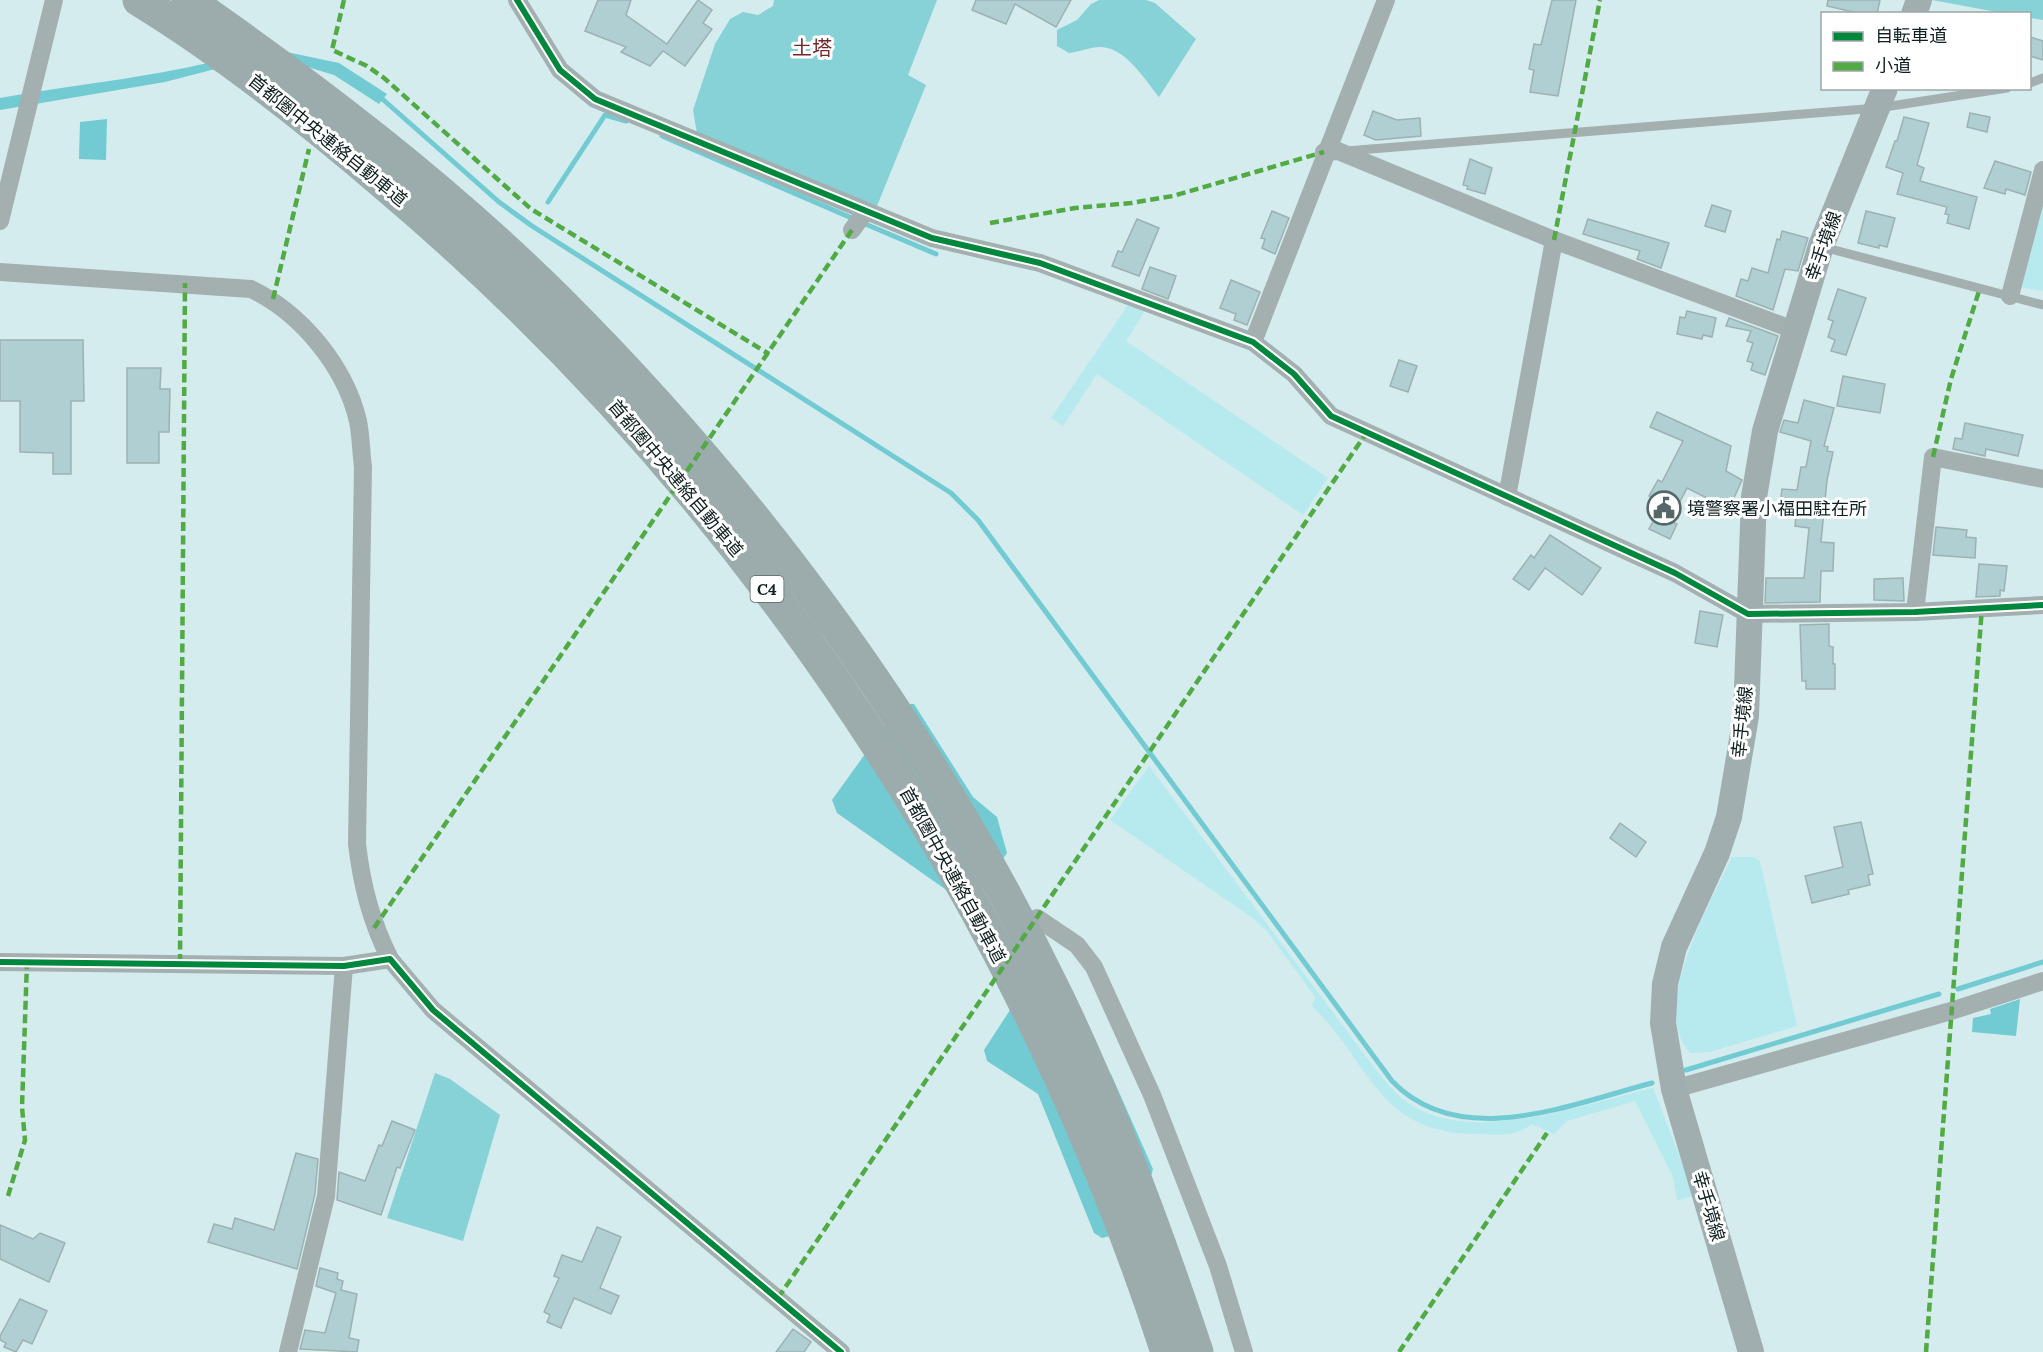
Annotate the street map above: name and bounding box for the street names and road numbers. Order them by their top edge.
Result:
street label: 首都圏中央連絡自動車道 [244,69,412,211]
street label: 幸手境線 [1800,208,1846,284]
street label: 首都圏中央連絡自動車道 [604,395,748,561]
road number: C4 [750,576,783,602]
street label: 幸手境線 [1727,685,1757,759]
street label: 首都圏中央連絡自動車道 [895,783,1011,967]
street label: 幸手境線 [1688,1168,1730,1244]

